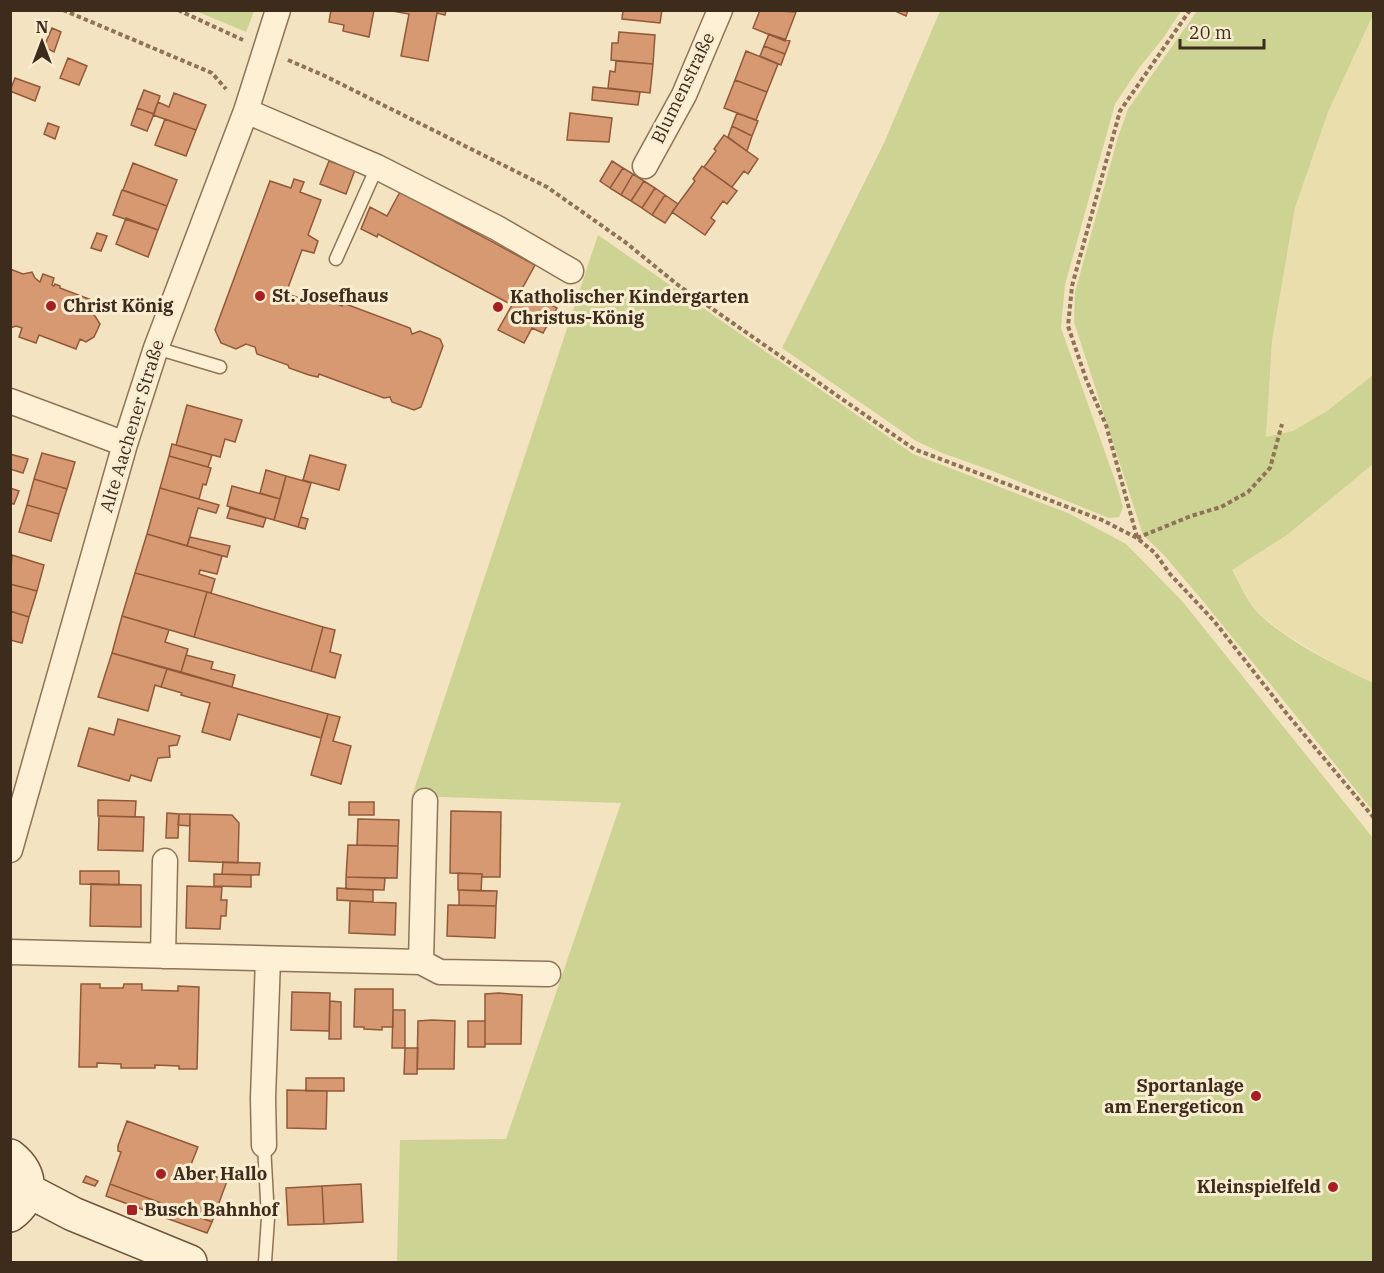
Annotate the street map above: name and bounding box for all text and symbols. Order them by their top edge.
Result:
north arrow [12,12,72,72]
scale bar [1180,12,1264,50]
text: N [36,17,48,37]
text: 20 m [1189,21,1232,44]
street label: Blumenstraße [646,28,719,147]
place label: St. Josefhaus [272,284,388,307]
place label: Katholischer Kindergarten Christus-König [510,285,749,329]
marker: St. Josefhaus [253,289,267,303]
place label: Christ König [63,294,174,317]
marker: Christ König [44,299,58,313]
marker: Katholischer Kindergarten Christus-König [491,300,505,314]
street label: Alte Aachener Straße [94,337,169,515]
place label: Sportanlage am Energeticon [1104,1074,1244,1118]
marker: Sportanlage am Energeticon [1249,1089,1263,1103]
place label: Aber Hallo [173,1162,267,1185]
marker: Aber Hallo [154,1167,168,1181]
place label: Kleinspielfeld [1197,1175,1321,1198]
marker: Kleinspielfeld [1326,1180,1340,1194]
place label: Busch Bahnhof [144,1198,281,1221]
marker: Busch Bahnhof [125,1203,139,1217]

